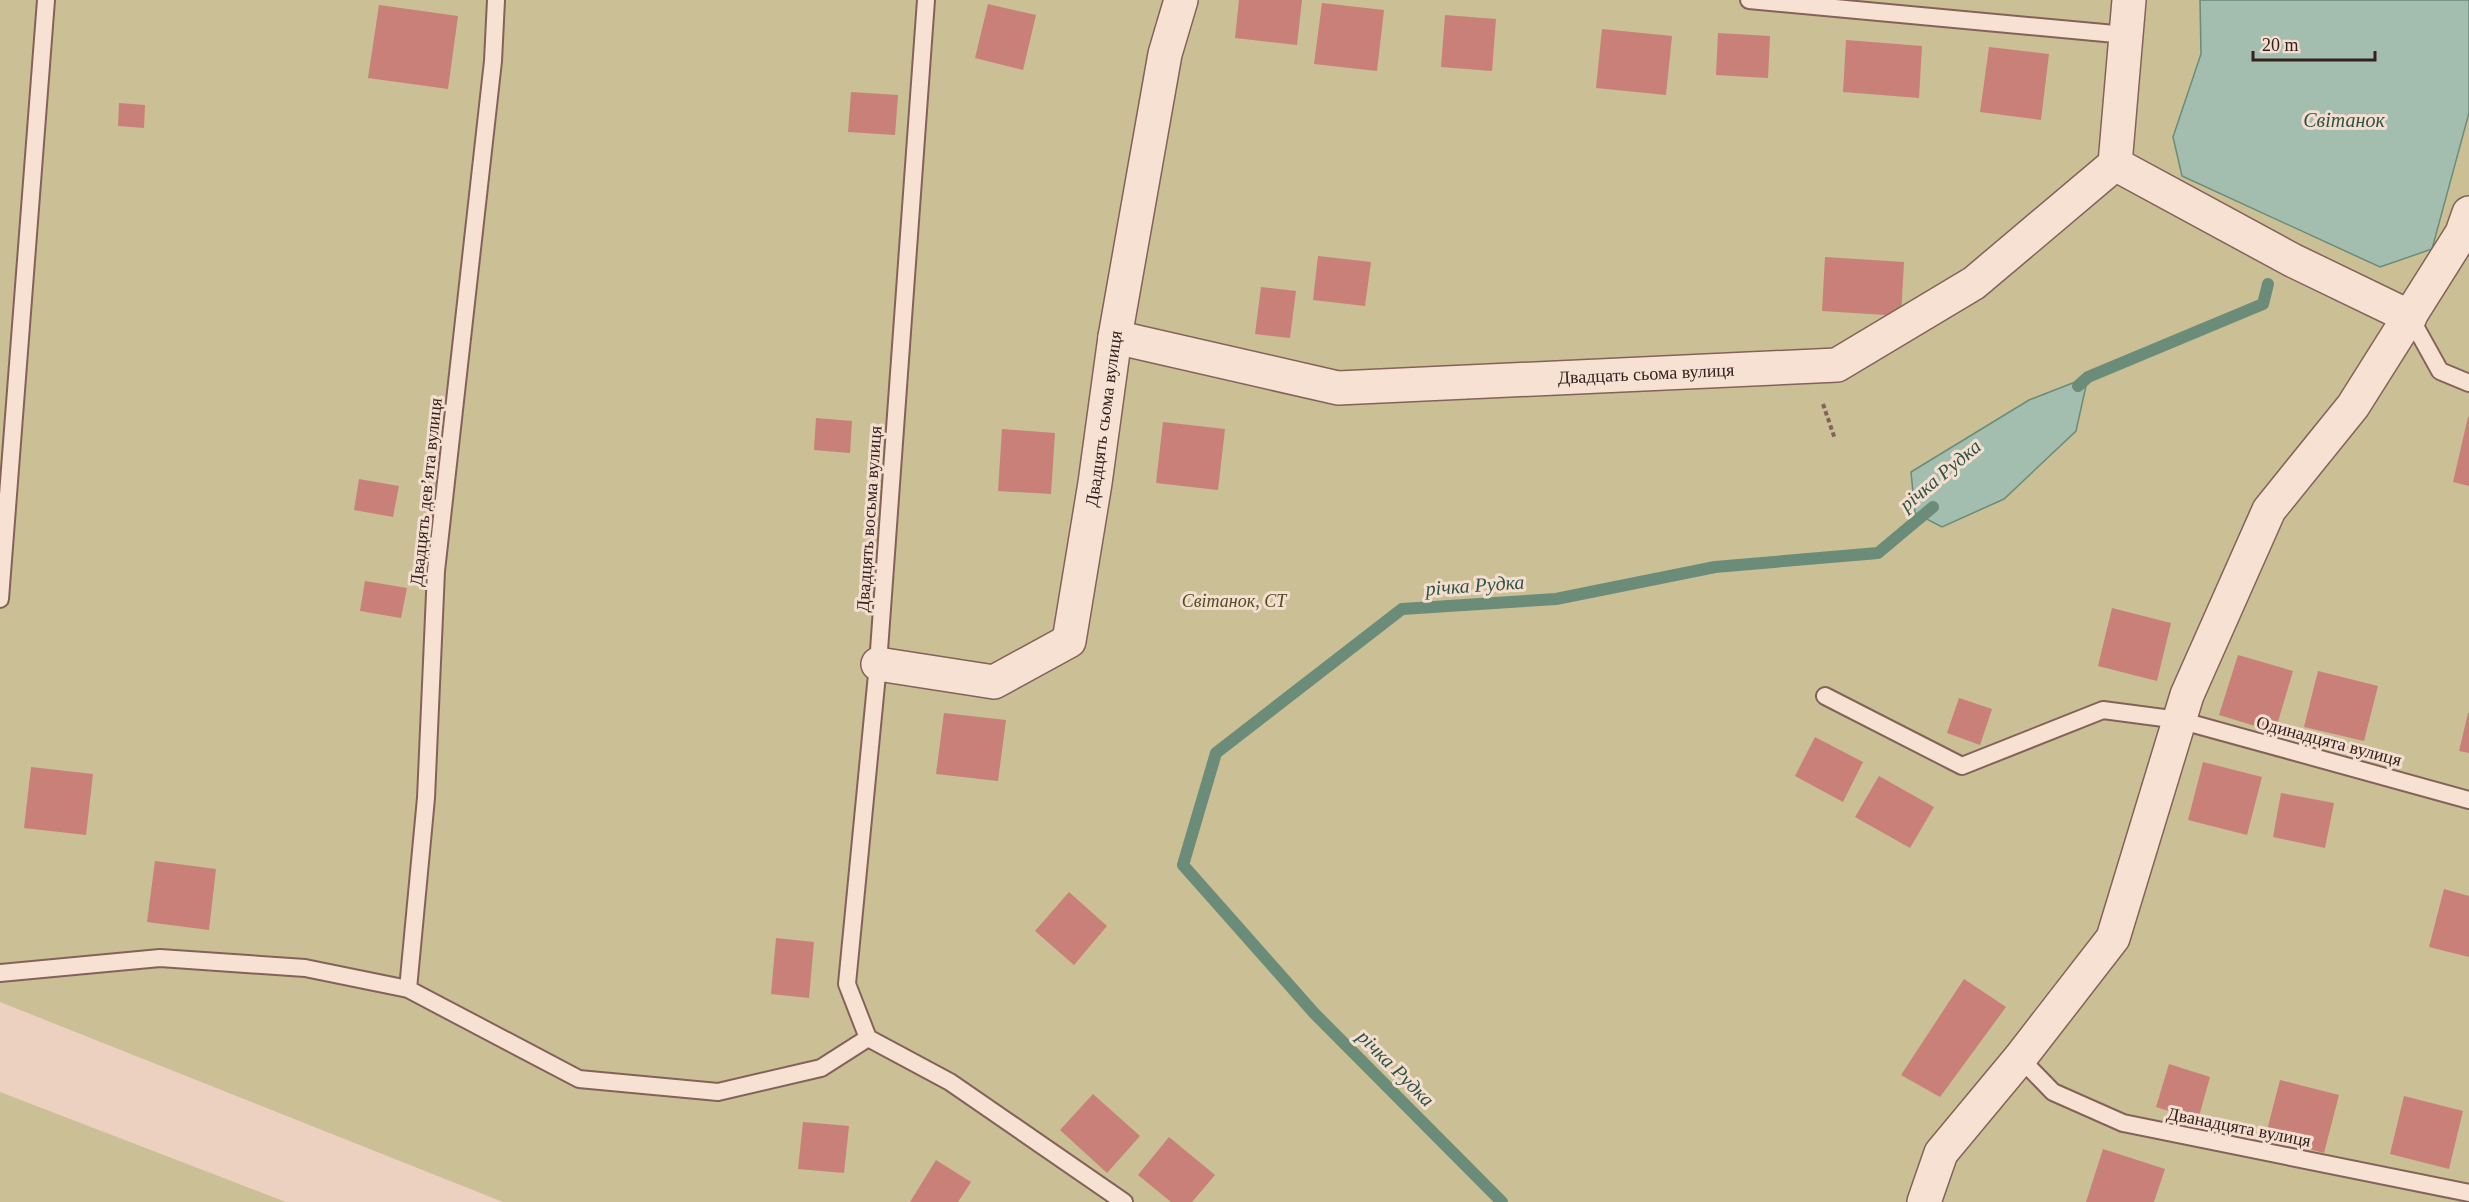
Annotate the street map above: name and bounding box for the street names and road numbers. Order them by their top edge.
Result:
street label: Двадцять сьома вулиця [1081,329,1126,508]
street label: Двадцать сьома вулиця [1557,360,1735,388]
street label: Двадцять дев’ята вулиця [406,397,446,587]
street label: Двадцять восьма вулиця [853,425,885,613]
street label: Одинадцята вулиця [2254,712,2404,770]
street label: Дванадцята вулиця [2165,1103,2313,1151]

